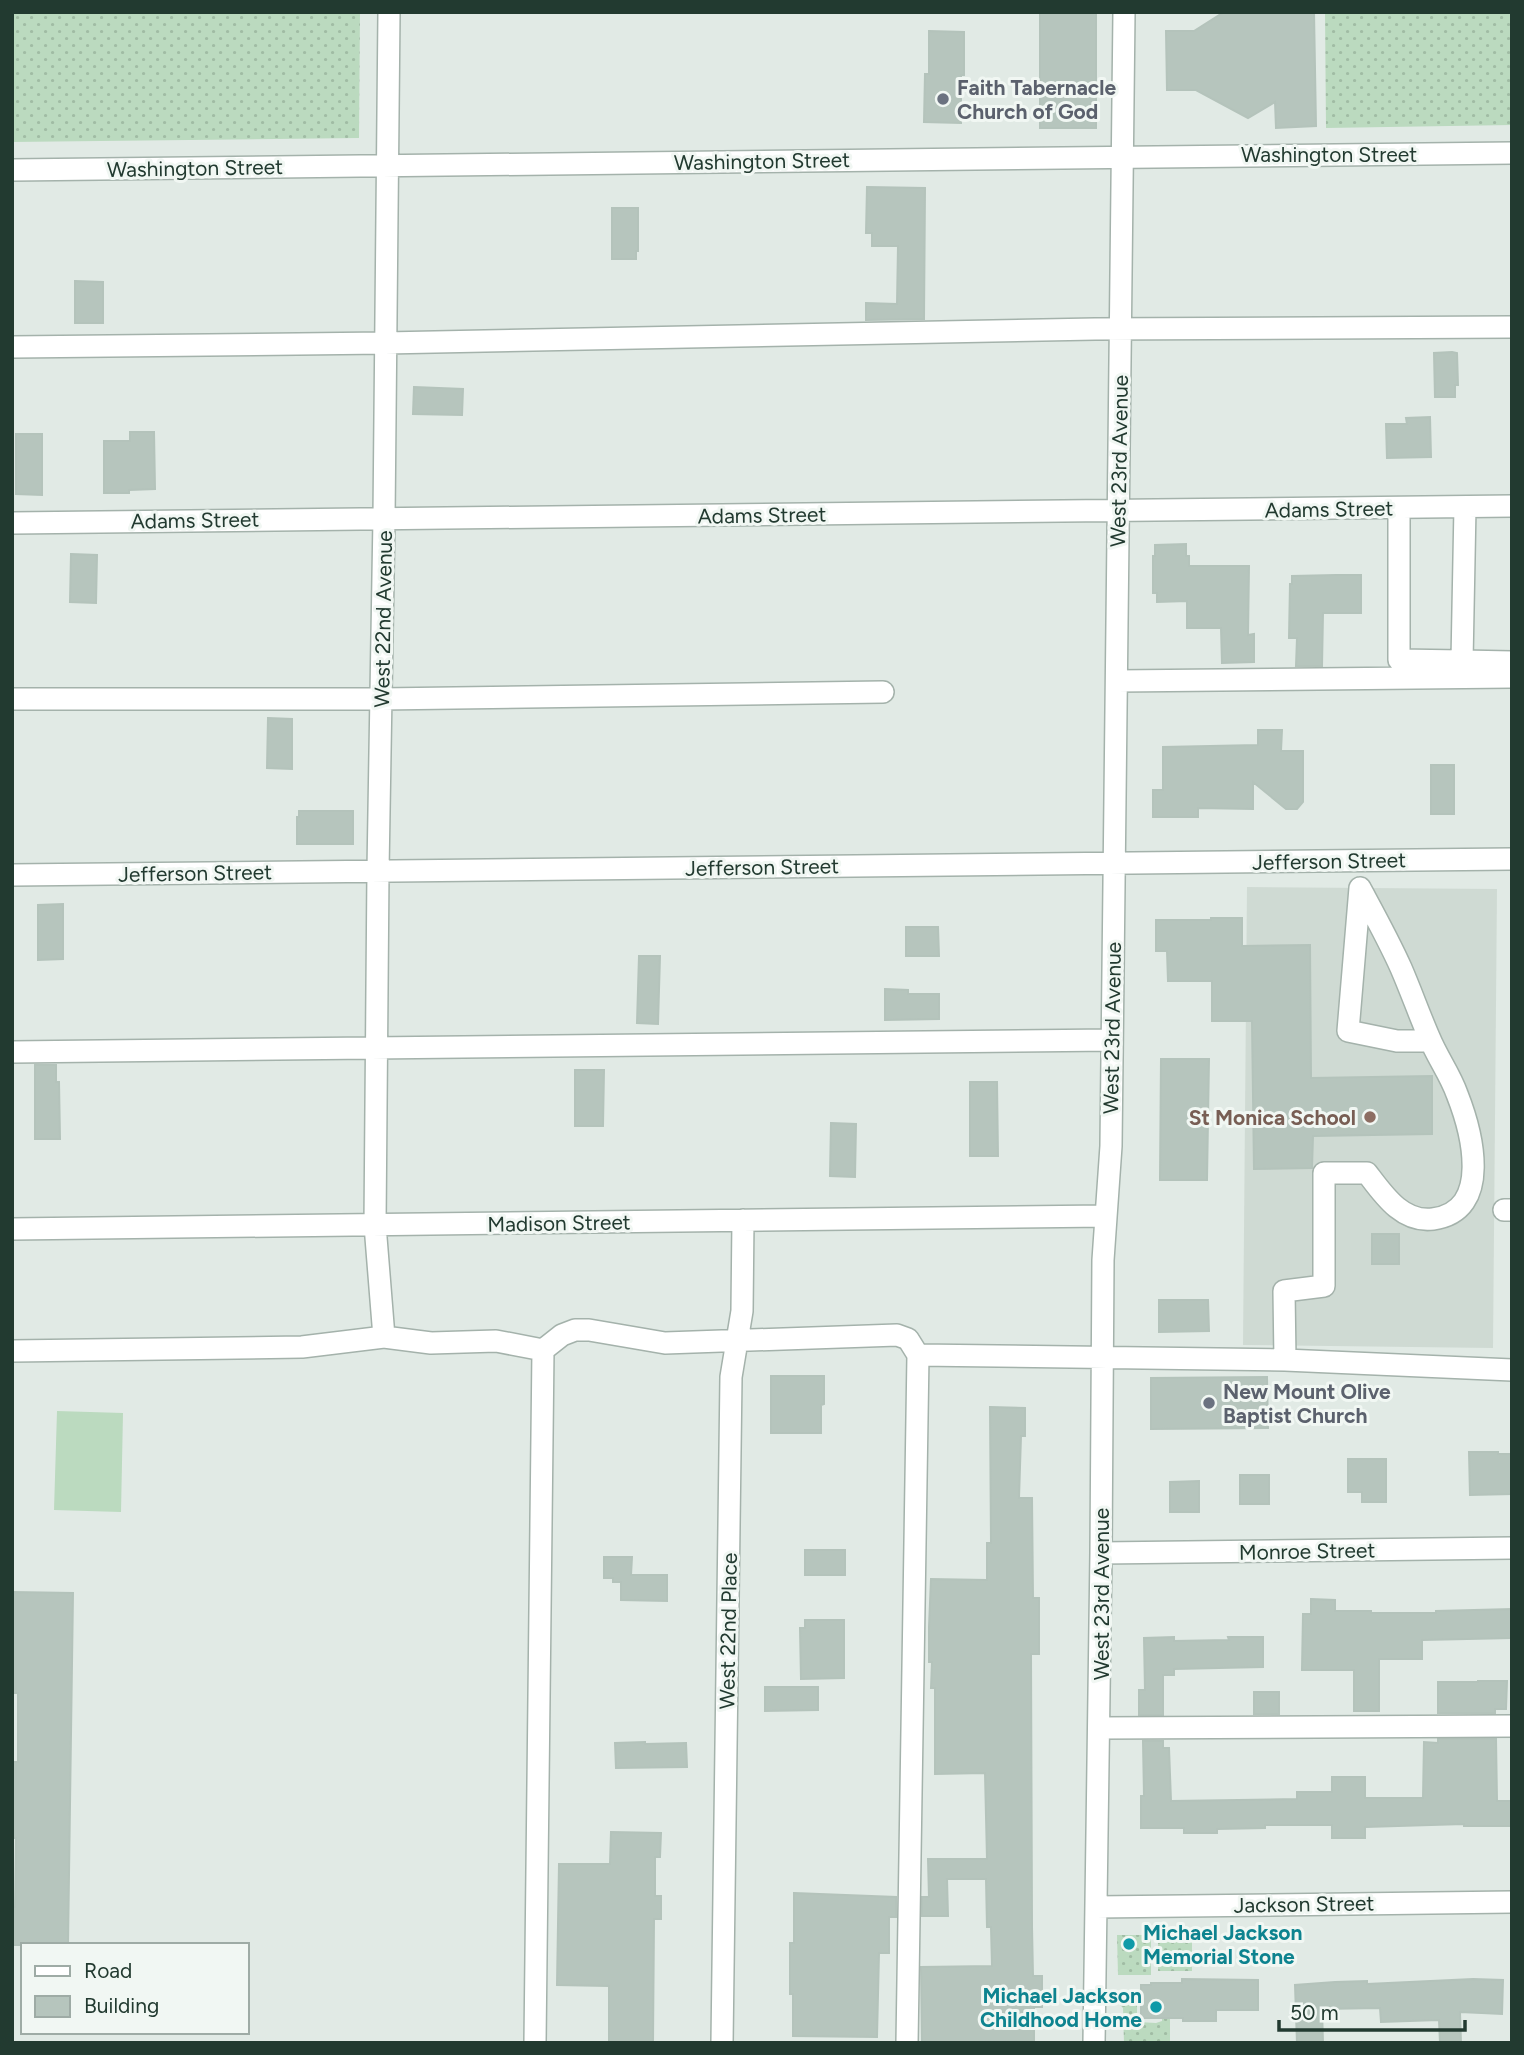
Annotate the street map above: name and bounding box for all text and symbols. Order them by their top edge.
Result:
place label: Faith Tabernacle Church of God [957,75,1117,124]
marker: Faith Tabernacle Church of God [935,91,951,107]
street label: Washington Street [1241,142,1417,167]
street label: Washington Street [674,147,850,175]
street label: Washington Street [107,154,283,182]
street label: West 23rd Avenue [1105,375,1133,547]
street label: Adams Street [1264,495,1394,523]
street label: Adams Street [697,501,827,529]
street label: Adams Street [130,506,260,534]
street label: West 22nd Avenue [369,530,397,708]
street label: Jefferson Street [1252,847,1406,875]
street label: Jefferson Street [685,853,839,881]
street label: Jefferson Street [118,859,272,887]
street label: West 23rd Avenue [1098,942,1126,1114]
place label: St Monica School [1189,1105,1356,1130]
marker: St Monica School [1362,1109,1378,1125]
street label: Madison Street [487,1209,631,1237]
place label: New Mount Olive Baptist Church [1223,1379,1391,1428]
marker: New Mount Olive Baptist Church [1201,1395,1217,1411]
street label: West 23rd Avenue [1089,1508,1114,1680]
street label: Monroe Street [1239,1537,1375,1565]
street label: West 22nd Place [714,1552,742,1710]
street label: Jackson Street [1233,1890,1375,1918]
place label: Michael Jackson Memorial Stone [1143,1920,1302,1969]
marker: Michael Jackson Memorial Stone [1121,1936,1137,1952]
legend [21,1943,248,2034]
text: Road [84,1958,132,1983]
place label: Michael Jackson Childhood Home [980,1983,1142,2032]
scale bar [1279,1988,1464,2032]
text: Building [84,1993,159,2018]
marker: Michael Jackson Childhood Home [1148,1999,1164,2015]
text: 50 m [1290,2000,1339,2025]

